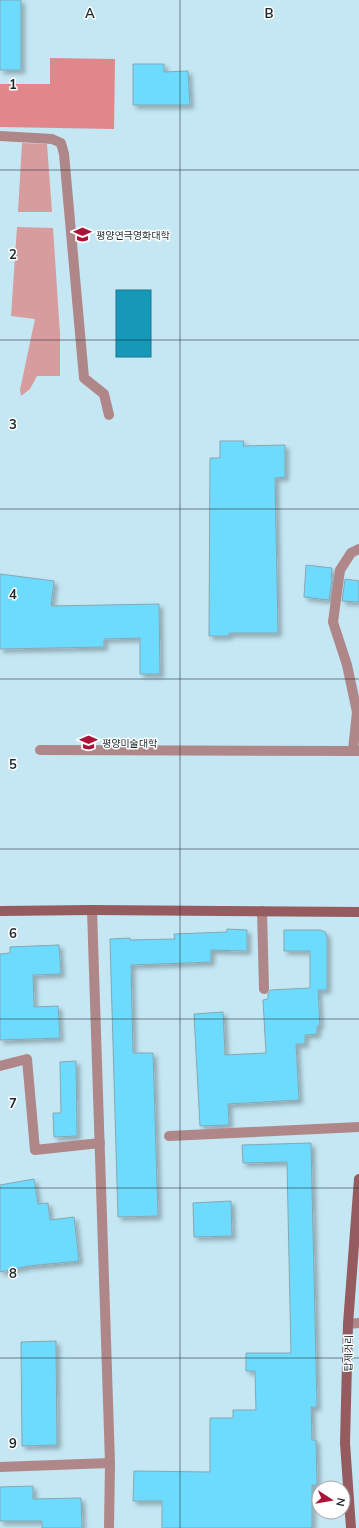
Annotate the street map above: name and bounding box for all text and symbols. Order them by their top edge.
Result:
text: A [85,5,95,21]
text: B [265,5,274,21]
text: 1 [9,76,17,92]
school or university icon: 평양연극영화대학 [73,225,93,245]
place label: 평양연극영화대학 [96,229,170,242]
text: 2 [9,246,17,262]
text: 3 [9,416,17,432]
text: 4 [9,586,17,602]
school or university icon: 평양미술대학 [79,733,99,753]
place label: 평양미술대학 [102,737,158,750]
text: 5 [9,756,17,772]
text: 6 [9,925,17,941]
text: 7 [9,1095,17,1111]
text: 8 [9,1265,17,1281]
street label: 탑제거리 [342,1334,355,1372]
text: 9 [9,1435,17,1451]
north arrow [311,1480,351,1520]
text: N [333,1497,348,1508]

